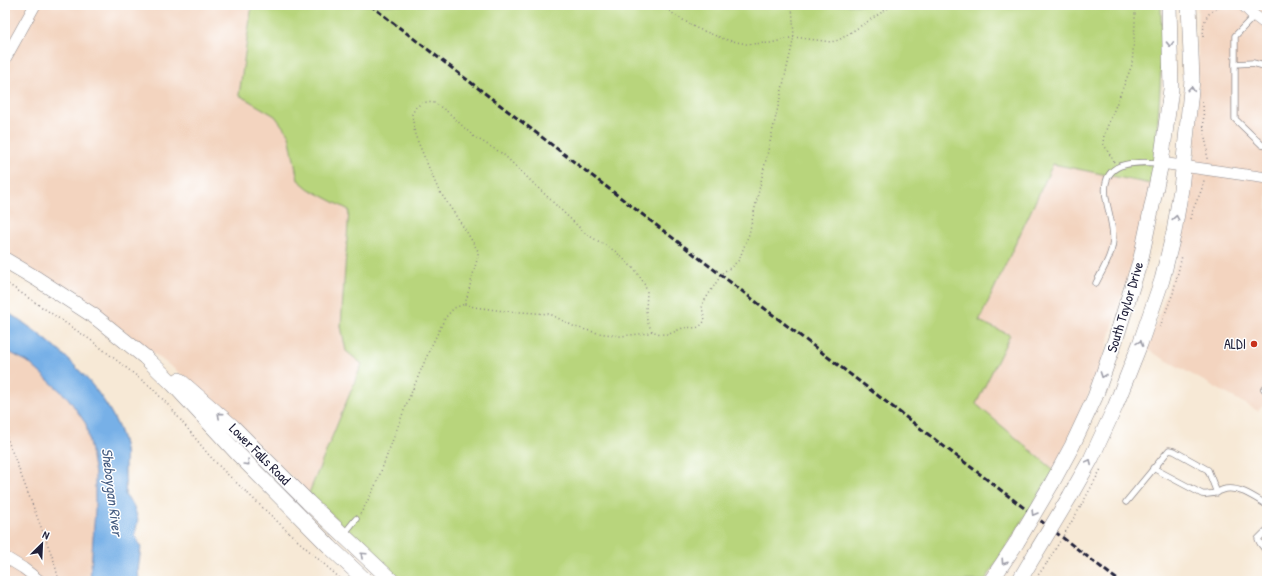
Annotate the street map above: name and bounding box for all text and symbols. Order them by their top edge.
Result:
one-way arrow [1166,41,1174,47]
one-way arrow [1186,86,1195,92]
one-way arrow [1171,215,1180,221]
street label: South Taylor Drive [1102,259,1148,355]
place label: ALDI [1224,334,1246,353]
one-way arrow [1135,339,1144,346]
marker: ALDI [1249,339,1259,349]
one-way arrow [1099,372,1108,379]
one-way arrow [217,412,225,420]
street label: Lower Falls Road [225,419,296,489]
water label: Sheboygan River [97,447,129,539]
one-way arrow [242,458,250,466]
one-way arrow [1084,459,1092,466]
one-way arrow [1032,509,1039,516]
north arrow [22,524,62,564]
text: N [41,527,52,543]
one-way arrow [360,552,368,559]
one-way arrow [1002,557,1009,564]

